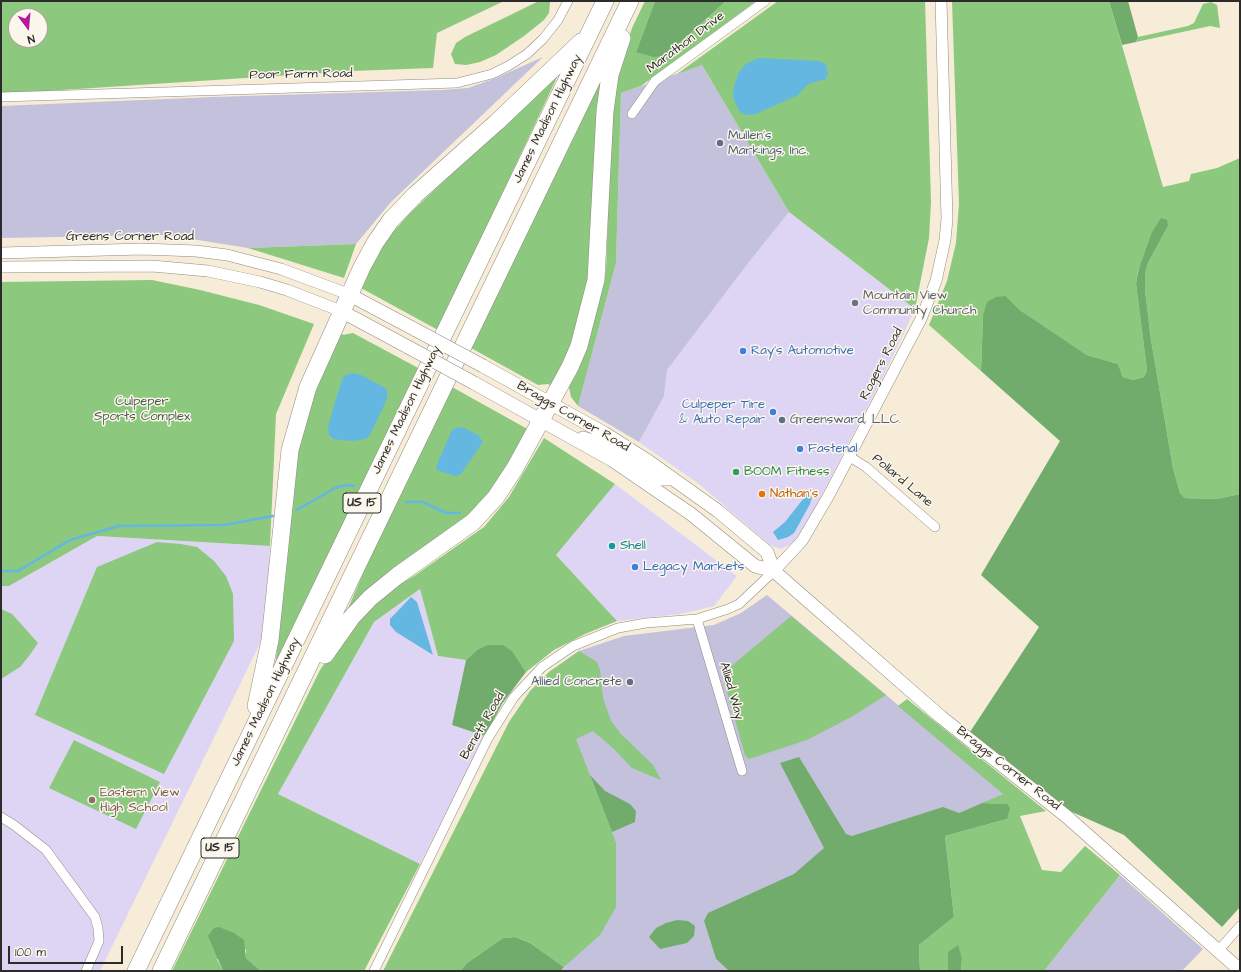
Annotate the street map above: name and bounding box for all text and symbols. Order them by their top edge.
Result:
north arrow [8,8,48,48]
street label: Marathon Drive [644,9,728,77]
text: N [26,31,37,47]
street label: James Madison Highway [510,52,586,186]
street label: Poor Farm Road [249,66,353,84]
place label: Mullen's Markings, Inc. [728,128,808,159]
marker: Mullen's Markings, Inc. [715,138,725,148]
street label: Greens Corner Road [66,229,194,245]
place label: Mountain View Community Church [863,288,976,319]
marker: Mountain View Community Church [850,298,860,308]
street label: Rogers Road [857,325,907,403]
street label: James Madison Highway [369,343,445,477]
place label: Ray's Automotive [751,343,854,359]
marker: Ray's Automotive [738,346,748,356]
street label: Braggs Corner Road [514,378,632,456]
park label: Culpeper Sports Complex [94,394,190,425]
place label: Culpeper Tire & Auto Repair [679,397,765,428]
marker: Culpeper Tire & Auto Repair [768,407,778,417]
place label: Greensward, LLC. [790,412,901,428]
marker: Greensward, LLC. [777,415,787,425]
place label: Fastenal [808,441,858,457]
marker: Fastenal [795,444,805,454]
street label: Pollard Lane [868,451,936,511]
place label: BOOM Fitness [744,464,829,480]
marker: BOOM Fitness [731,467,741,477]
place label: Nathan's [770,486,818,502]
marker: Nathan's [757,489,767,499]
road number: US 15 [343,493,381,513]
place label: Shell [620,538,646,554]
marker: Shell [607,541,617,551]
place label: Legacy Markets [643,559,744,575]
marker: Legacy Markets [630,562,640,572]
street label: James Madison Highway [228,635,304,769]
street label: Allied Way [715,660,747,722]
place label: Allied Concrete [531,674,622,690]
marker: Allied Concrete [625,677,635,687]
street label: Benett Road [457,689,509,763]
street label: Braggs Corner Road [953,724,1063,814]
place label: Eastern View High School [100,785,180,816]
marker: Eastern View High School [87,795,97,805]
road number: US 15 [201,838,239,858]
scale bar [10,938,125,964]
text: 100 m [15,944,46,961]

